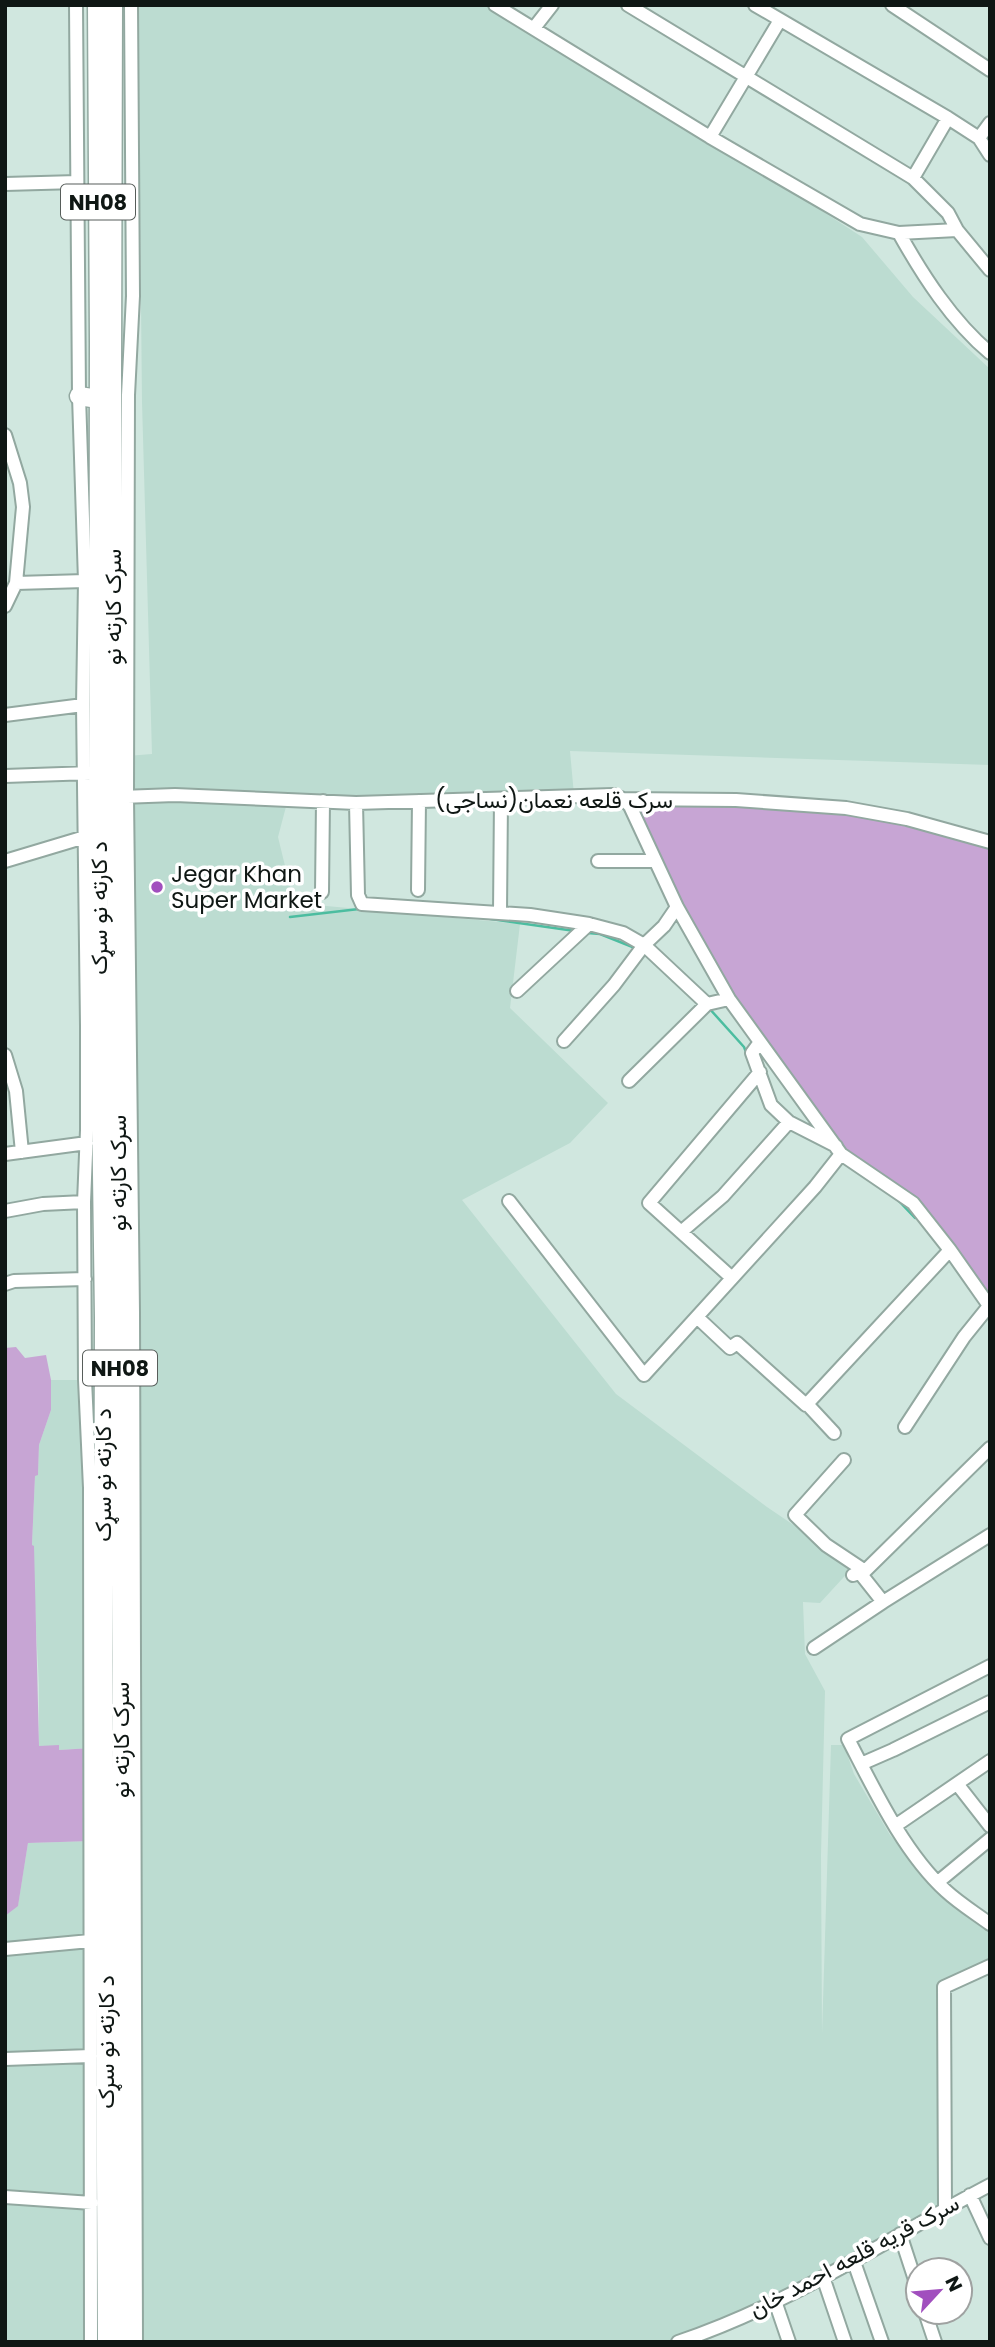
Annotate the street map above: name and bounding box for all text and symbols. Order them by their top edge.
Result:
road number: NH08 [61,184,135,220]
street label: سرک کارته نو [97,549,129,665]
street label: سرک قلعه نعمان(نساجی) [435,784,673,816]
street label: د کارته نو سړک [83,841,116,975]
place label: Jegar Khan Super Market [171,858,322,916]
marker: Jegar Khan Super Market [149,879,165,895]
street label: سرک کارته نو [102,1115,134,1231]
road number: NH08 [83,1350,157,1386]
street label: د کارته نو سړک [87,1408,120,1542]
street label: سرک کارته نو [105,1682,137,1798]
street label: د کارته نو سړک [90,1975,123,2109]
street label: سرک قریه قلعه احمد خان [743,2187,965,2325]
north arrow [904,2256,974,2326]
text: N [939,2271,969,2296]

